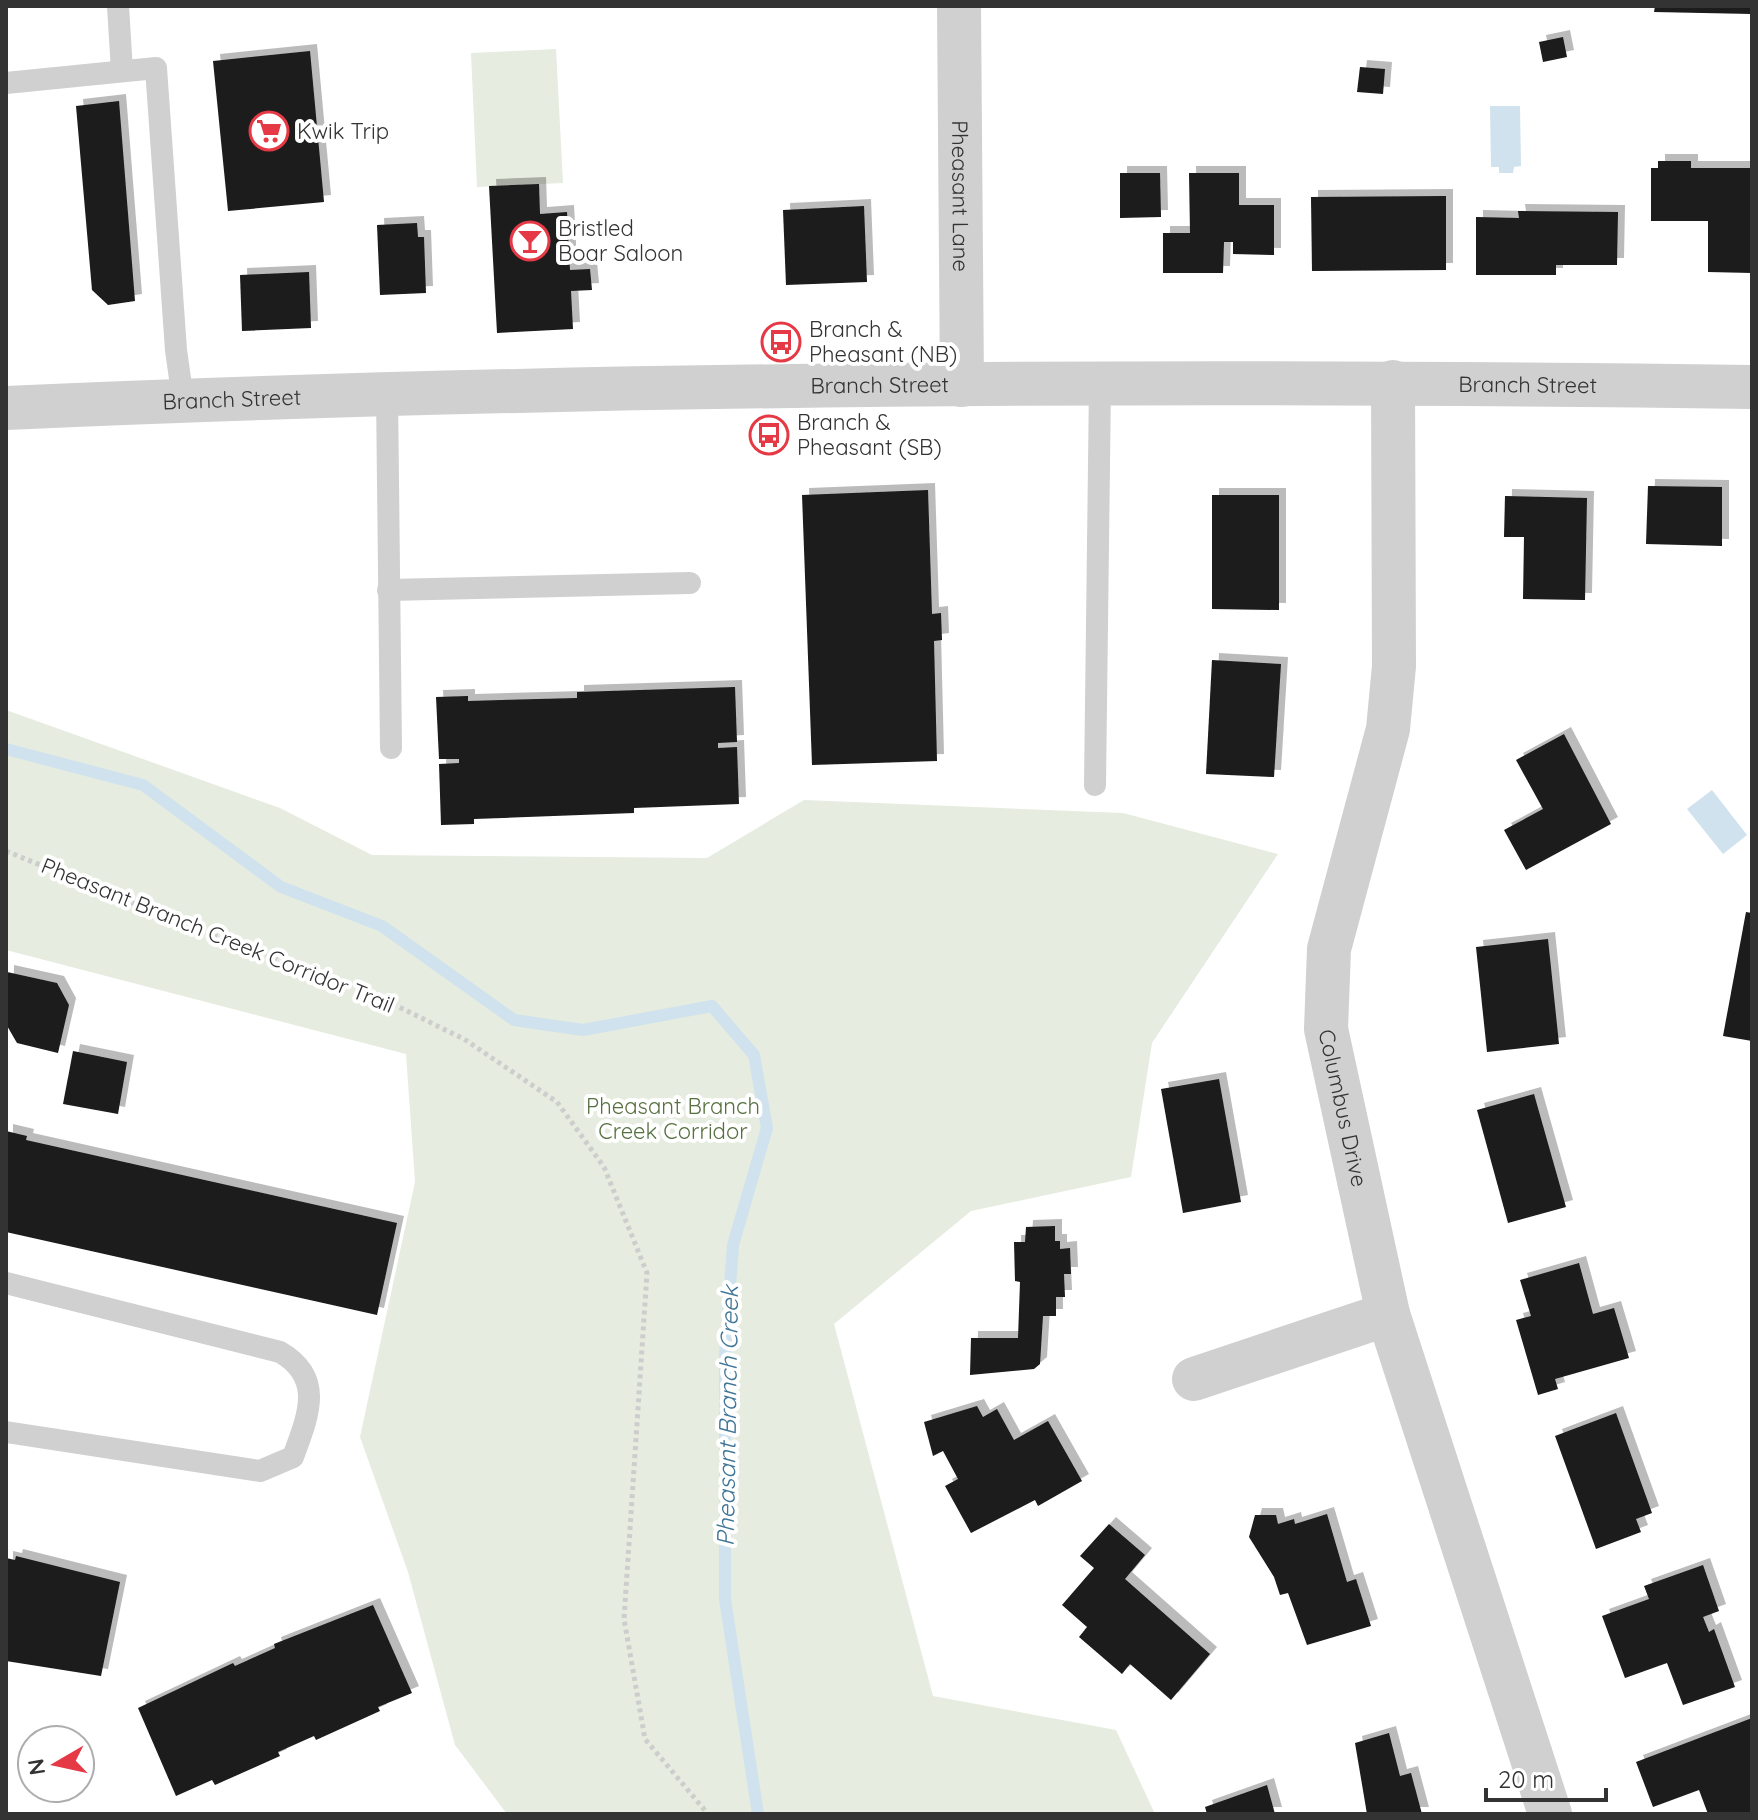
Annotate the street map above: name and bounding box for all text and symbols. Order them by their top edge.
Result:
supermarket icon: Kwik Trip [248,110,290,152]
place label: Kwik Trip [297,117,389,145]
street label: Pheasant Lane [946,120,975,272]
place label: Bristled Boar Saloon [558,214,683,267]
bar icon: Bristled Boar Saloon [509,220,551,262]
place label: Branch & Pheasant (NB) [809,315,957,368]
bus stop icon: Branch & Pheasant (NB) [760,321,802,363]
street label: Branch Street [810,370,949,400]
street label: Branch Street [1458,370,1597,399]
street label: Branch Street [162,383,302,416]
place label: Branch & Pheasant (SB) [797,408,942,461]
bus stop icon: Branch & Pheasant (SB) [748,414,790,456]
street label: Pheasant Branch Creek Corridor Trail [37,851,399,1019]
street label: Columbus Drive [1312,1027,1374,1189]
park label: Pheasant Branch Creek Corridor [586,1092,760,1145]
water label: Pheasant Branch Creek [710,1283,744,1547]
north arrow [16,1724,96,1804]
scale bar [1486,1752,1606,1802]
text: N [21,1757,51,1777]
text: 20 m [1498,1764,1554,1794]

